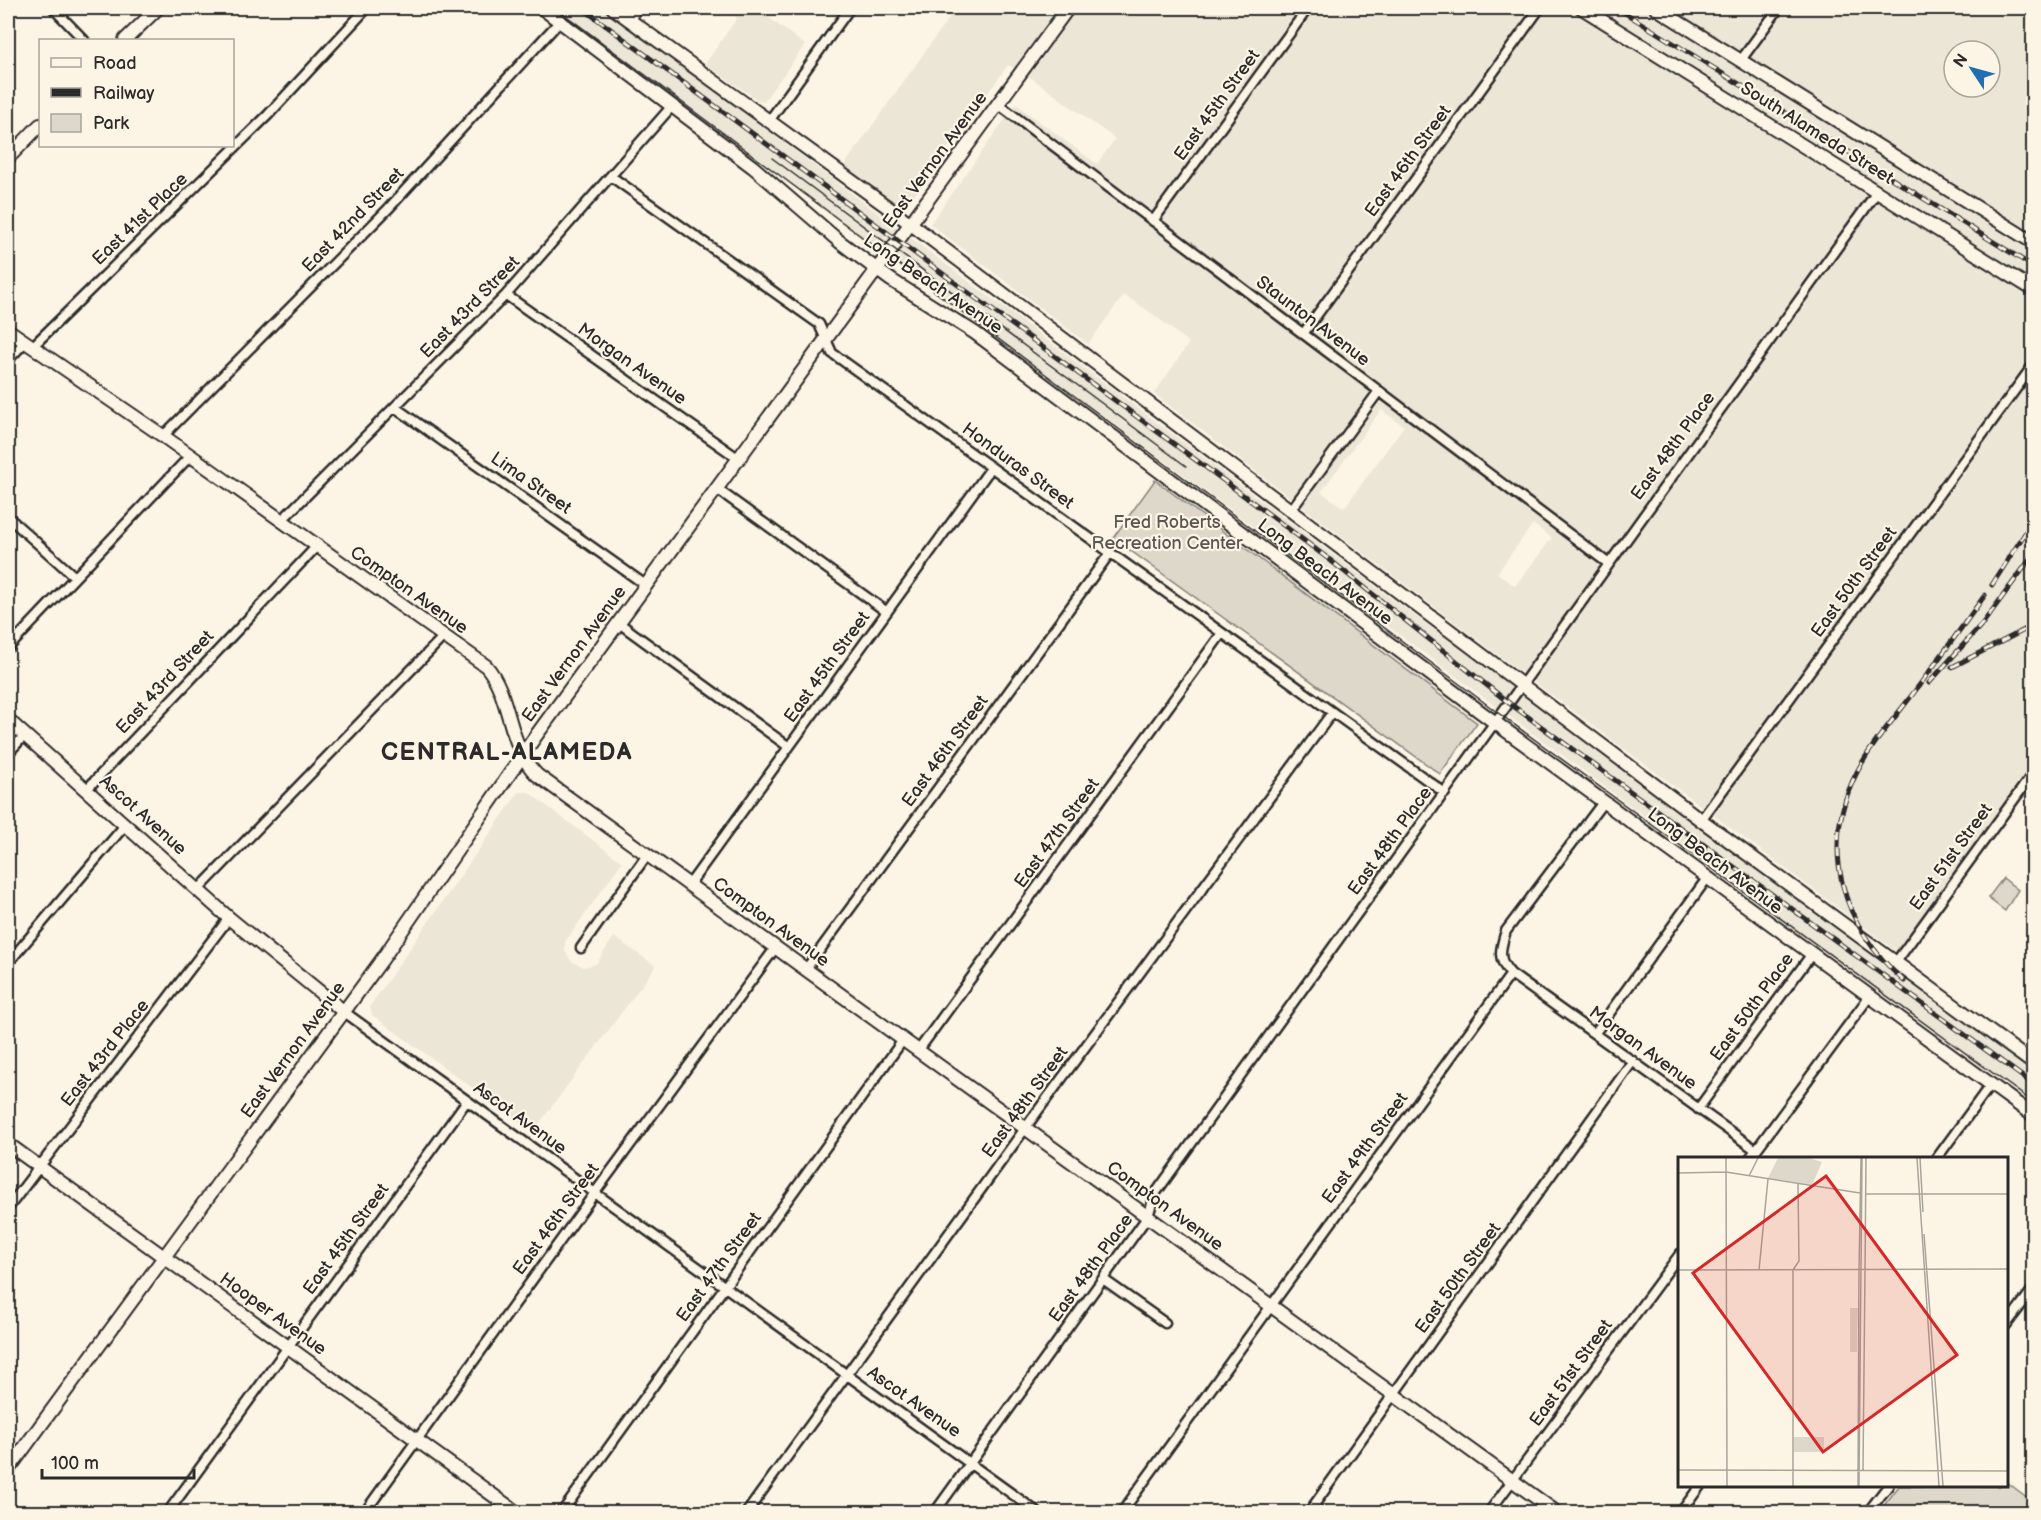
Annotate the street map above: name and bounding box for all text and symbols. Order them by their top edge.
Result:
legend [39,39,234,147]
north arrow [1942,39,2002,99]
street label: East 45th Street [1170,45,1265,165]
text: N [1950,51,1972,72]
text: Road [93,53,137,74]
street label: South Alameda Street [1737,77,1898,189]
text: Railway [93,83,155,104]
street label: East Vernon Avenue [878,87,992,232]
street label: East 46th Street [1360,101,1456,221]
text: Park [93,113,129,134]
street label: East 42nd Street [298,163,409,277]
street label: East 41st Place [88,168,192,270]
street label: Long Beach Avenue [859,230,1007,339]
street label: East 43rd Street [416,251,524,362]
street label: Staunton Avenue [1252,271,1374,371]
street label: Morgan Avenue [574,319,691,409]
street label: East 48th Place [1627,387,1720,504]
street label: Honduras Street [958,418,1078,514]
street label: Lima Street [487,448,576,519]
park label: Fred Roberts Recreation Center [1092,512,1243,554]
street label: Long Beach Avenue [1253,514,1397,630]
street label: East 50th Street [1807,522,1901,641]
street label: Compton Avenue [346,542,472,639]
street label: East Vernon Avenue [517,581,631,726]
street label: East 45th Street [780,607,875,727]
street label: East 43rd Street [112,626,219,738]
street label: East 46th Street [897,691,993,811]
district label: CENTRAL-ALAMEDA [381,738,633,767]
street label: Ascot Avenue [95,771,191,860]
street label: East 47th Street [1010,774,1104,892]
street label: East 48th Place [1344,782,1437,899]
street label: East 51st Street [1905,799,1997,915]
street label: Long Beach Avenue [1643,803,1787,919]
street label: Compton Avenue [709,873,834,971]
street label: East 50th Place [1706,949,1798,1065]
street label: East Vernon Avenue [236,977,350,1122]
street label: East 43rd Place [57,995,154,1111]
street label: Morgan Avenue [1585,1002,1701,1094]
street label: East 48th Street [978,1042,1073,1162]
street label: Ascot Avenue [469,1077,571,1159]
street label: East 49th Street [1318,1088,1413,1208]
street label: Compton Avenue [1103,1157,1228,1255]
inset map [1678,1157,2008,1487]
street label: East 46th Street [508,1159,604,1279]
street label: East 45th Street [299,1179,394,1299]
street label: East 47th Street [672,1208,766,1326]
street label: East 48th Place [1045,1209,1138,1326]
street label: East 50th Street [1411,1218,1505,1337]
street label: Hooper Avenue [216,1268,331,1360]
street label: East 51st Street [1525,1315,1617,1431]
street label: Ascot Avenue [863,1362,965,1442]
scale bar [42,1442,194,1480]
text: 100 m [51,1453,99,1474]

